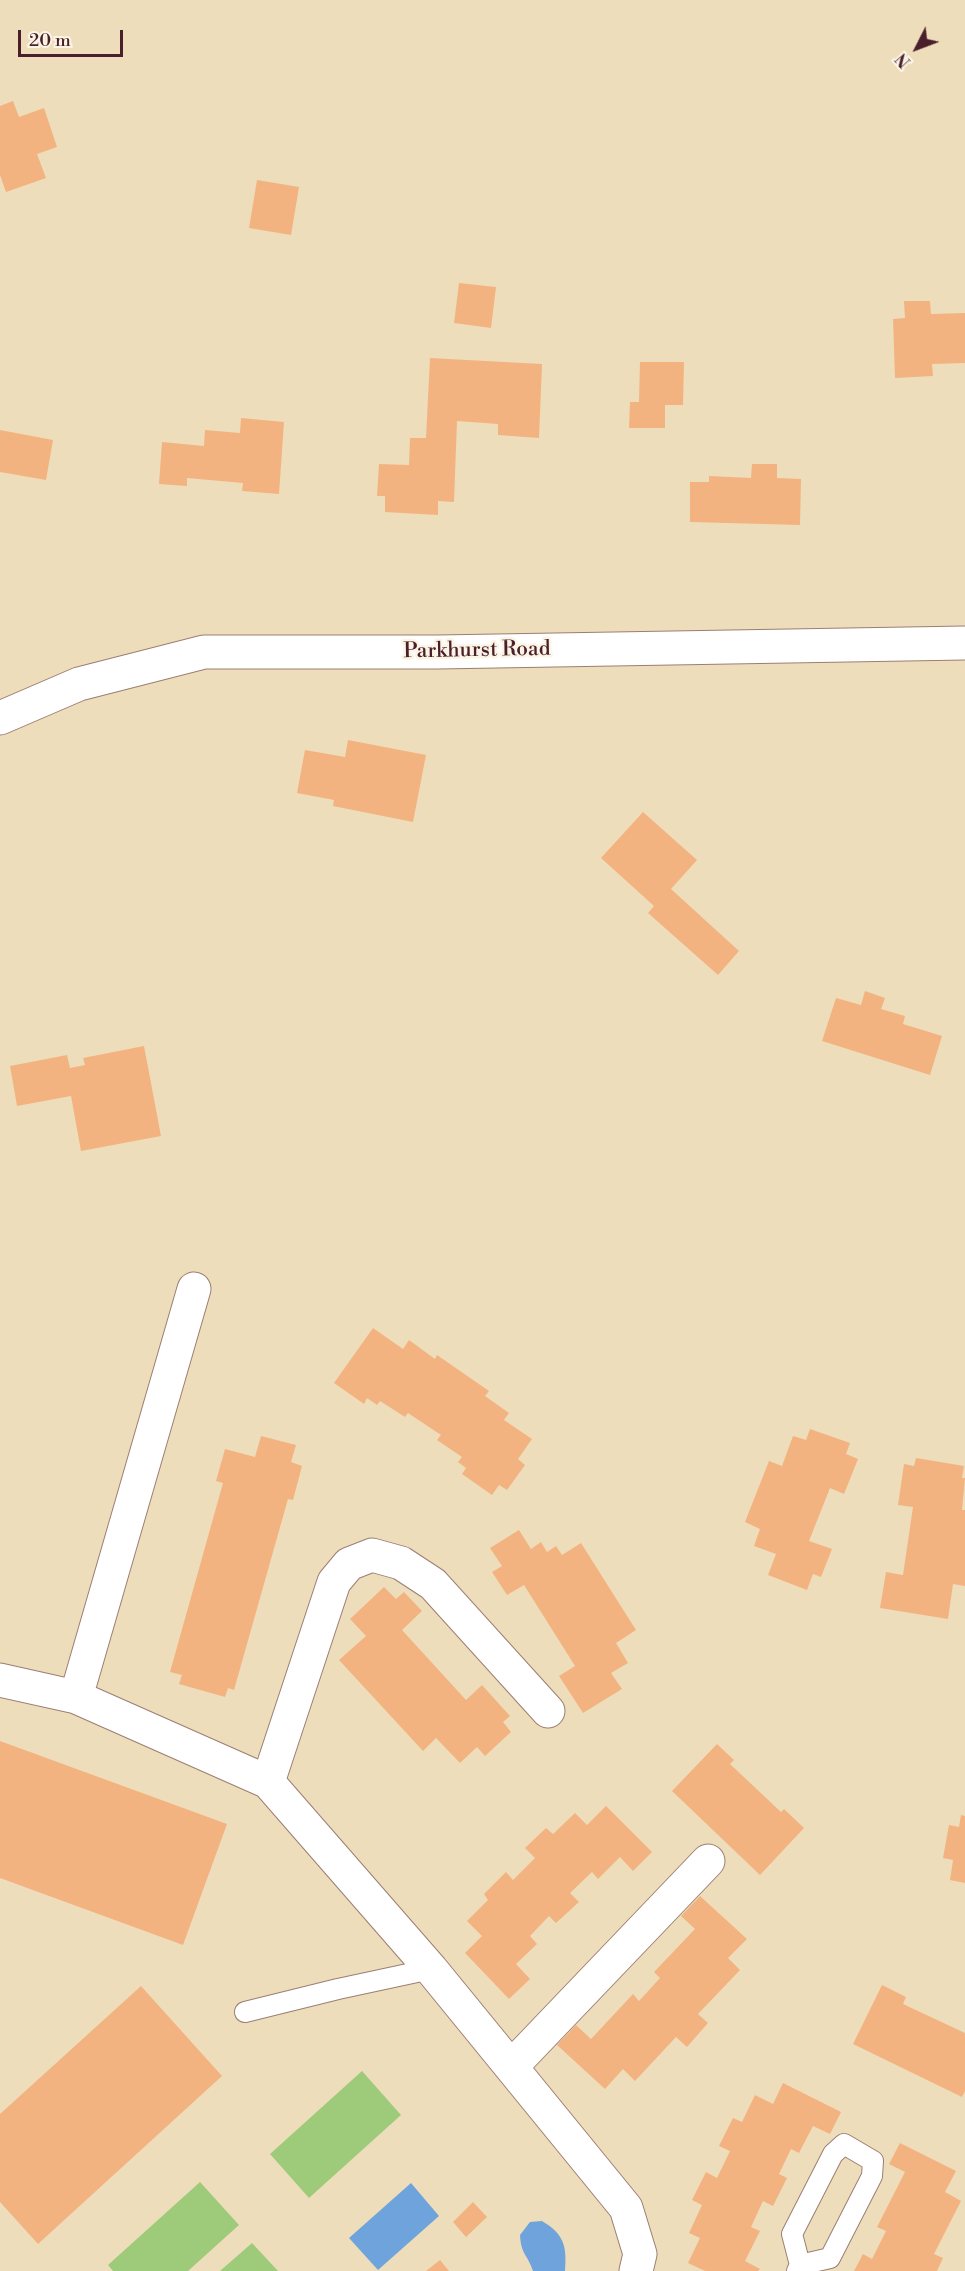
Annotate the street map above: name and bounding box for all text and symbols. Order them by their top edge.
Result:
scale bar [21,18,126,56]
north arrow [887,18,947,78]
text: 20 m [29,29,71,52]
text: N [892,49,915,71]
street label: Parkhurst Road [403,637,551,665]

